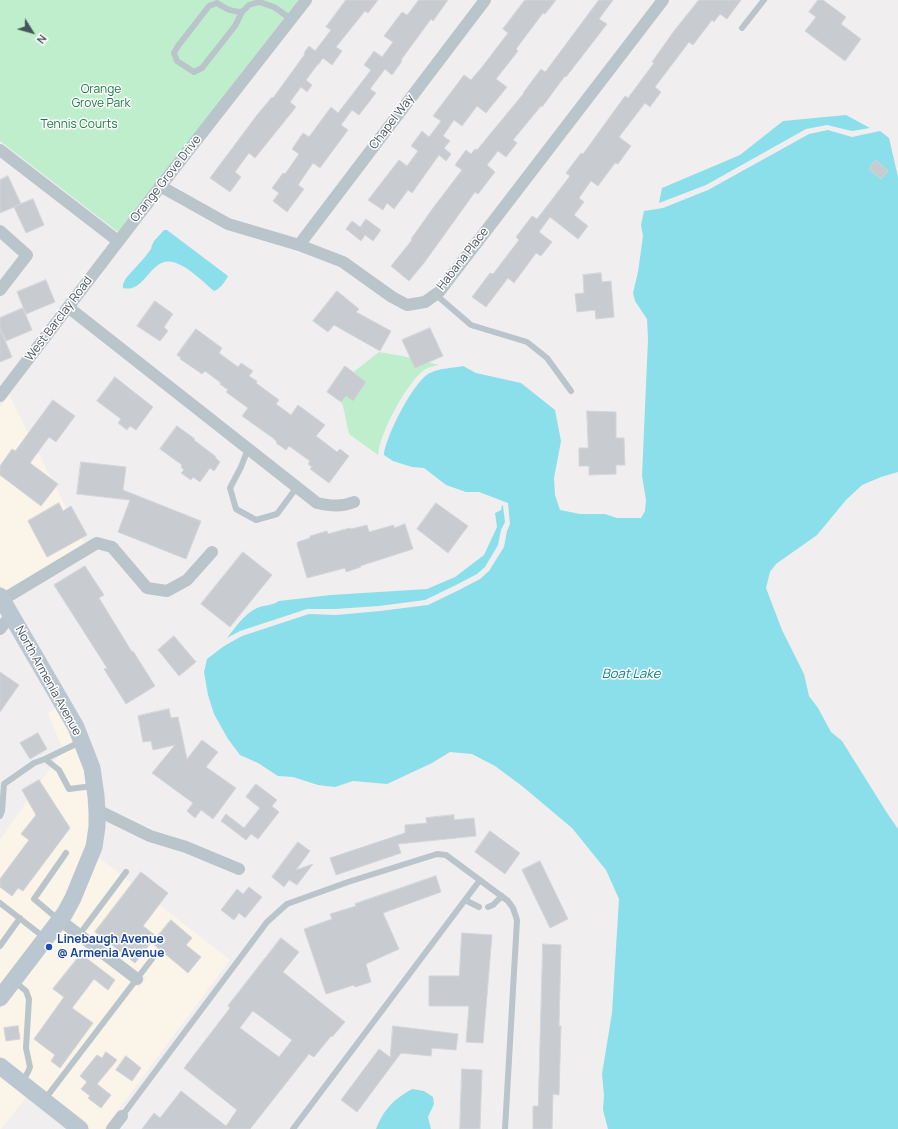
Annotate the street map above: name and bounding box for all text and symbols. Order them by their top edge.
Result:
north arrow [12,12,52,52]
text: N [34,32,50,47]
park label: Orange Grove Park [72,83,130,111]
street label: Chapel Way [367,92,417,152]
park label: Tennis Courts [40,118,118,132]
street label: Orange Grove Drive [128,133,204,225]
street label: Habana Place [434,225,492,293]
street label: West Barclay Road [23,274,95,364]
street label: North Armenia Avenue [12,624,84,738]
water label: Boat Lake [602,666,660,682]
place label: Linebaugh Avenue @ Armenia Avenue [57,933,164,961]
marker: Linebaugh Avenue @ Armenia Avenue [44,942,54,952]

